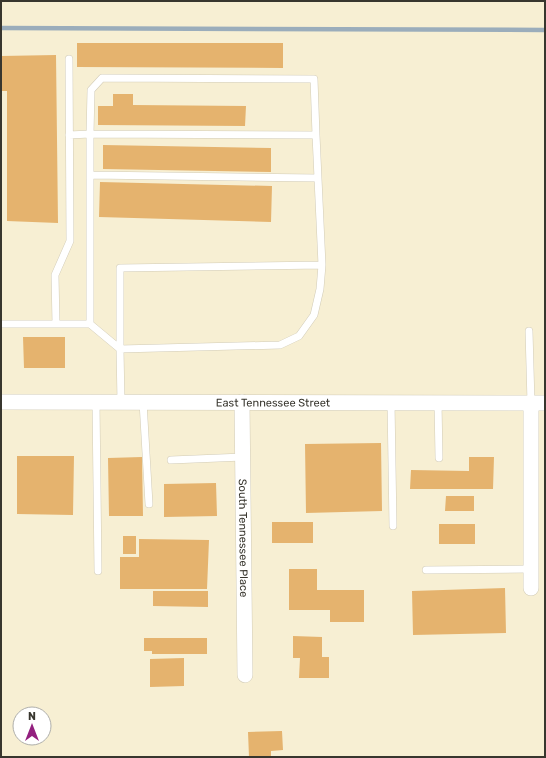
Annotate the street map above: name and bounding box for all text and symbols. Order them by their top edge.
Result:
street label: East Tennessee Street [216,396,331,409]
street label: South Tennessee Place [236,479,251,597]
north arrow [12,706,52,746]
text: N [28,710,36,723]

